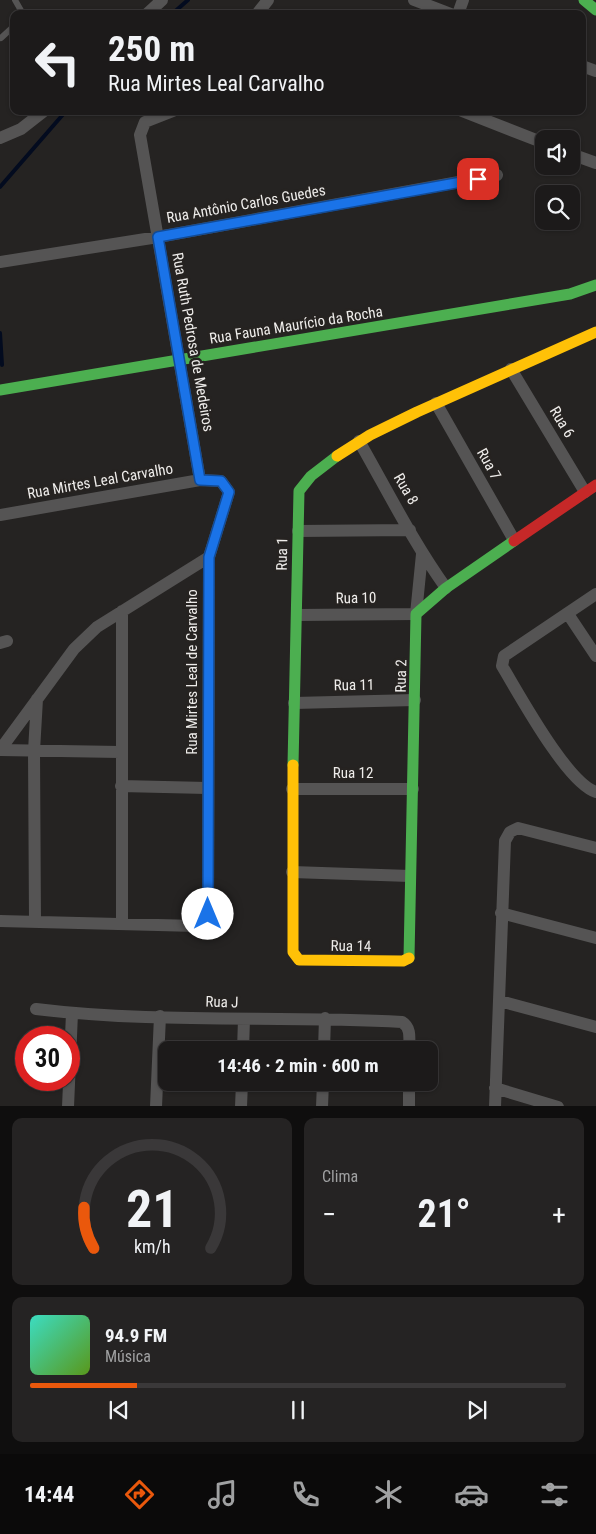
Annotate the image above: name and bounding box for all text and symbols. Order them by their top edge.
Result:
text: 250 m [108,29,195,70]
icon: left [25,30,90,95]
text: Rua Mirtes Leal Carvalho [108,71,325,96]
map controls [535,130,580,230]
button: sound [535,130,580,175]
pin [457,158,499,200]
icon: arrive [464,165,492,193]
street label: Rua Antônio Carlos Guedes [165,181,327,227]
button: search [535,185,580,230]
street label: Rua Ruth Pedrosa de Medeiros [168,251,218,433]
street label: Rua Fauna Maurício da Rocha [208,302,384,348]
street label: Rua 6 [546,403,578,441]
street label: Rua 7 [473,445,505,483]
street label: Rua Mirtes Leal Carvalho [26,459,174,503]
street label: Rua 8 [390,470,422,508]
street label: Rua 1 [273,537,291,571]
street label: Rua Mirtes Leal de Carvalho [183,589,201,755]
street label: Rua 10 [336,589,376,607]
street label: Rua 2 [392,659,410,693]
street label: Rua 11 [334,676,374,694]
street label: Rua 12 [333,764,373,782]
position arrow [181,887,233,939]
street label: Rua 14 [331,937,371,955]
street label: Rua J [205,992,239,1012]
speed limit sign: 30 [15,1026,80,1091]
text: 14:46 · 2 min · 600 m [217,1054,379,1077]
text: Clima [322,1167,358,1186]
text: 21 [126,1179,178,1240]
text: 21° [417,1192,471,1236]
text: − [322,1198,336,1231]
text: + [552,1198,566,1231]
text: km/h [134,1236,170,1257]
text: 94.9 FM [105,1324,167,1347]
text: Música [105,1347,151,1366]
icon: previous [105,1396,133,1424]
icon: pause [284,1396,312,1424]
icon: next [463,1396,491,1424]
icon: directions [122,1477,157,1512]
icon: music [205,1477,240,1512]
icon: phone [288,1477,323,1512]
icon: climate [371,1477,406,1512]
icon: car [454,1477,489,1512]
icon: filters [537,1477,572,1512]
text: 14:44 [24,1482,74,1507]

